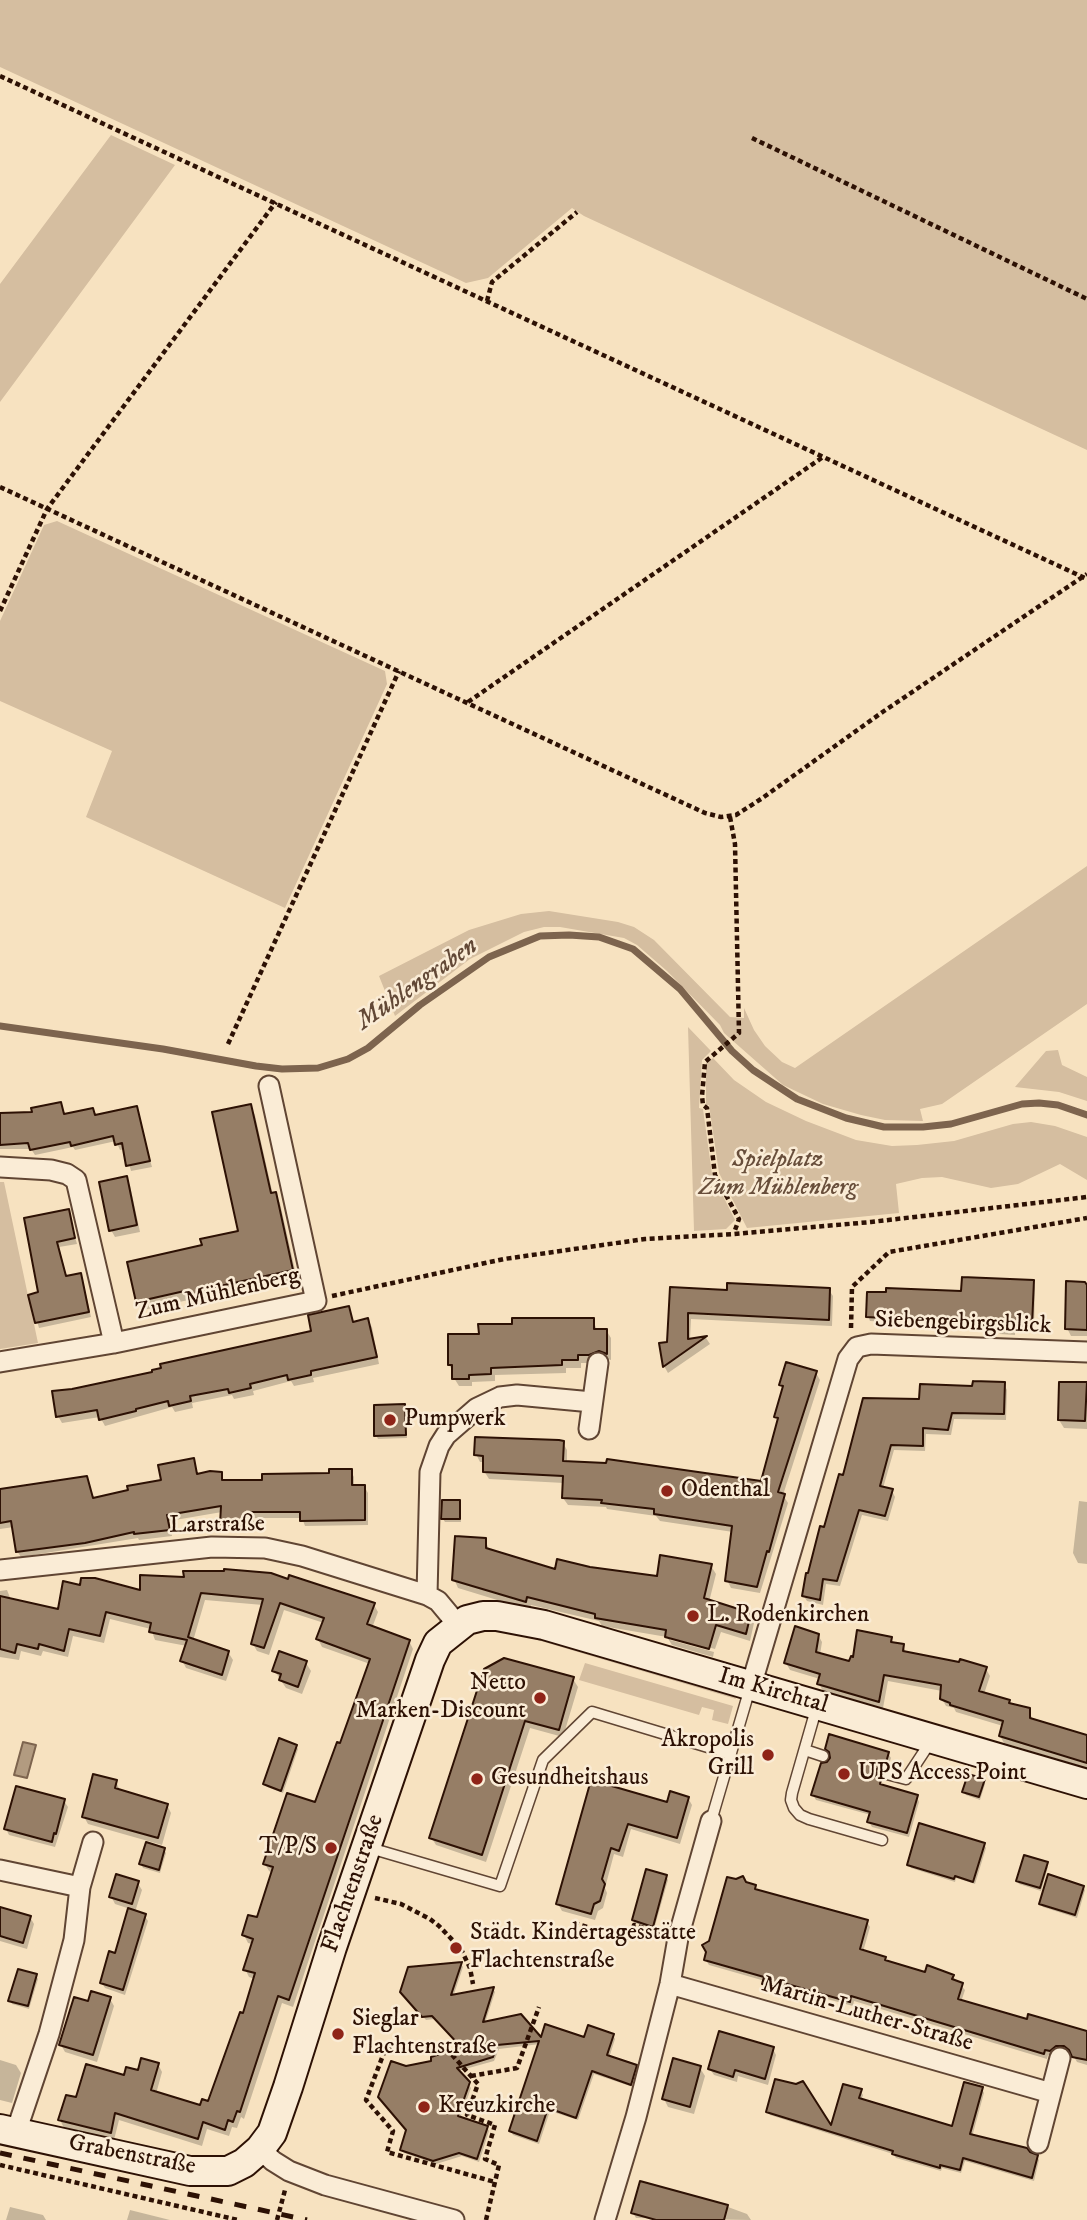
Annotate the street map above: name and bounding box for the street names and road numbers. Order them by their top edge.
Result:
street label: Zum Mühlenberg [133,1262,303,1328]
street label: Siebengebirgsblick [874,1307,1052,1341]
street label: Larstraße [169,1511,265,1541]
street label: Im Kirchtal [715,1663,831,1721]
street label: Flachtenstraße [317,1811,391,1957]
street label: Martin-Luther-Straße [758,1971,976,2059]
street label: Grabenstraße [66,2130,198,2182]

